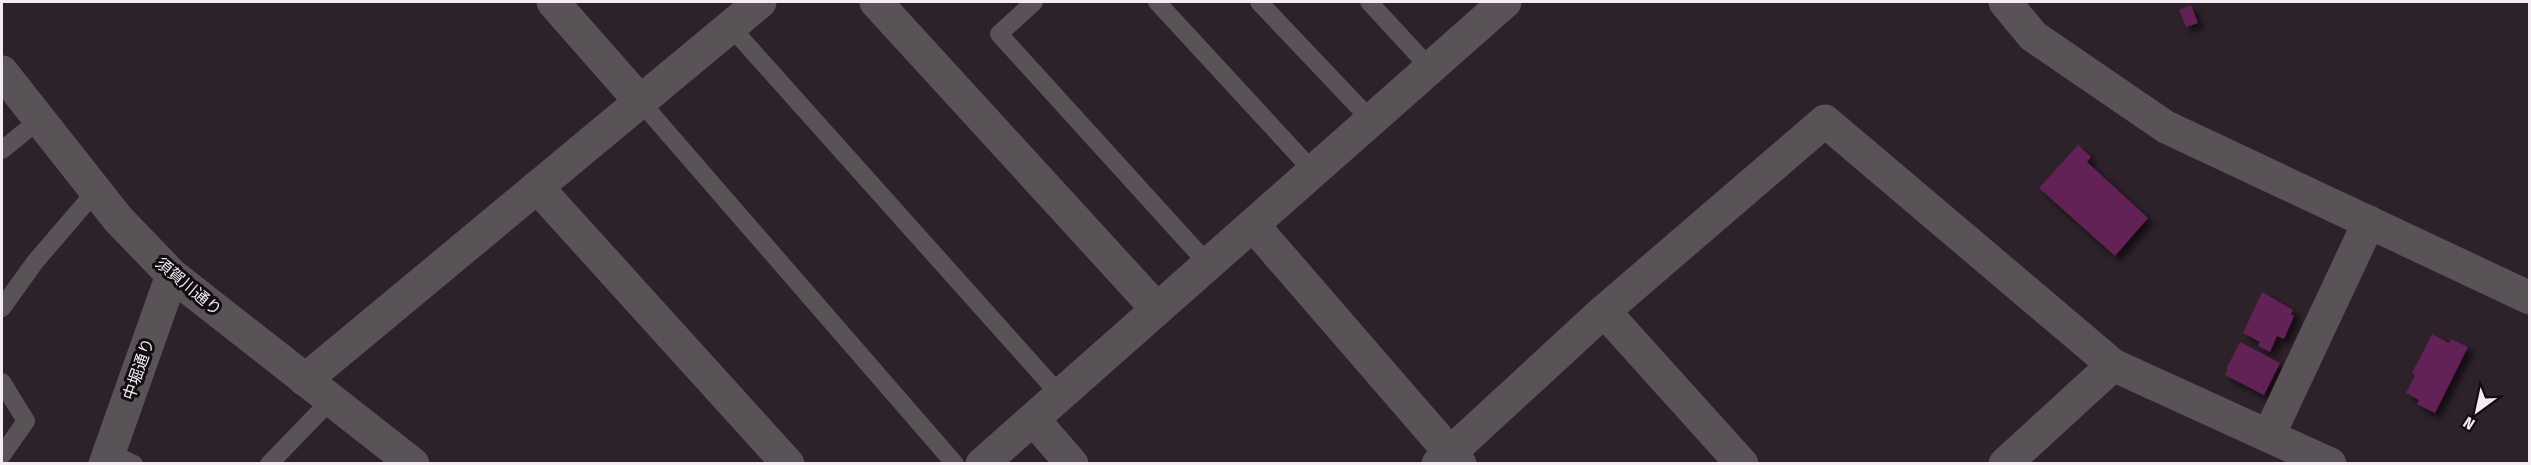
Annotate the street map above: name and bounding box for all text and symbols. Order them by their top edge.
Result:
street label: 須賀川通り [152,253,225,319]
street label: 中堀通り [119,336,158,403]
north arrow [2447,381,2507,441]
text: N [2460,413,2478,434]

